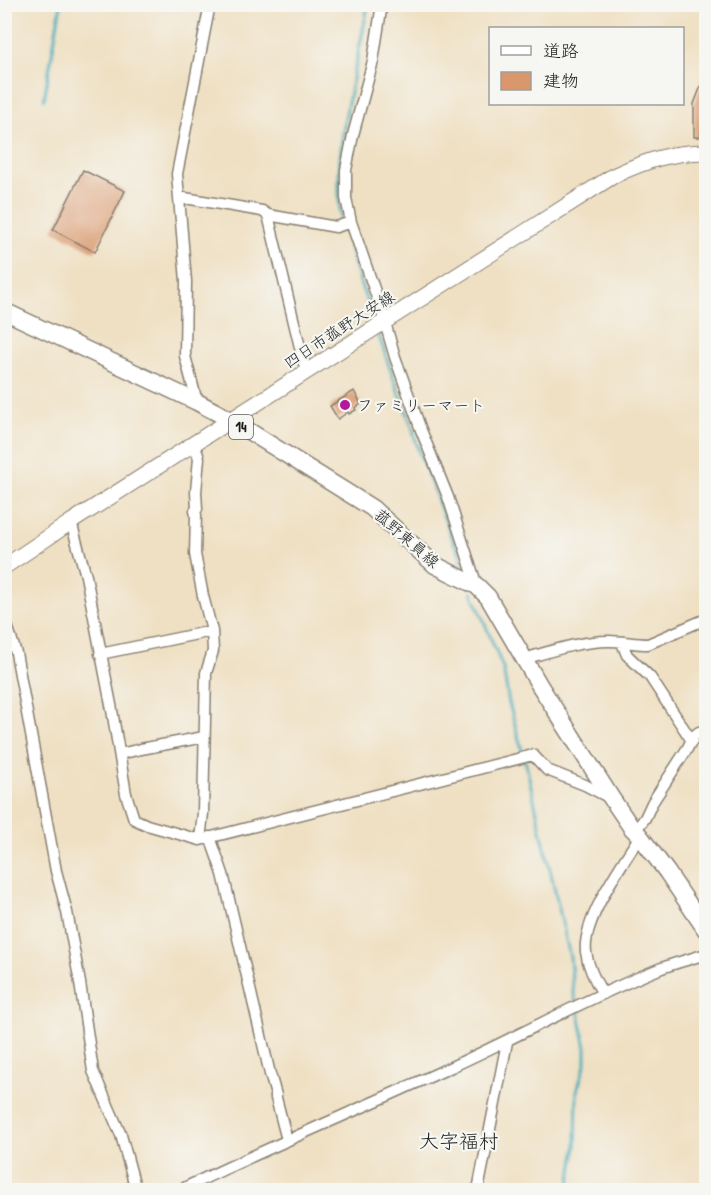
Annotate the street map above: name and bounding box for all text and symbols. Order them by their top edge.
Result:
legend [489,27,684,105]
text: 道路 [543,38,579,63]
text: 建物 [543,68,579,93]
street label: 四日市菰野大安線 [279,285,399,373]
place label: ファミリーマート [357,394,485,416]
marker: ファミリーマート [338,398,352,412]
road number: 14 [229,415,253,439]
street label: 菰野東員線 [370,503,444,573]
district label: 大字福村 [419,1127,499,1154]

